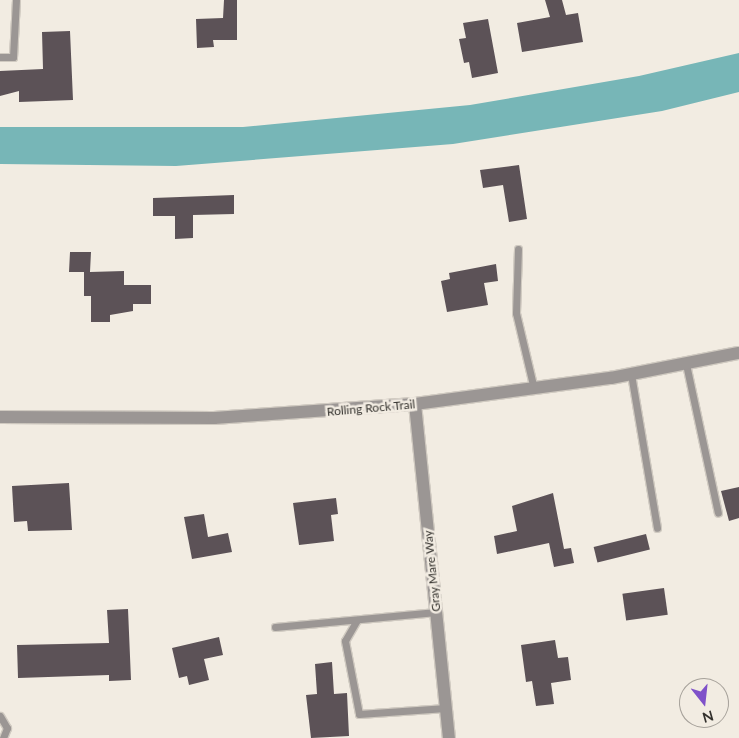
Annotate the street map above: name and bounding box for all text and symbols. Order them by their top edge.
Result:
street label: Rolling Rock Trail [326,397,416,419]
street label: Gray Mare Way [421,529,443,613]
north arrow [679,678,729,728]
text: N [700,707,716,727]

